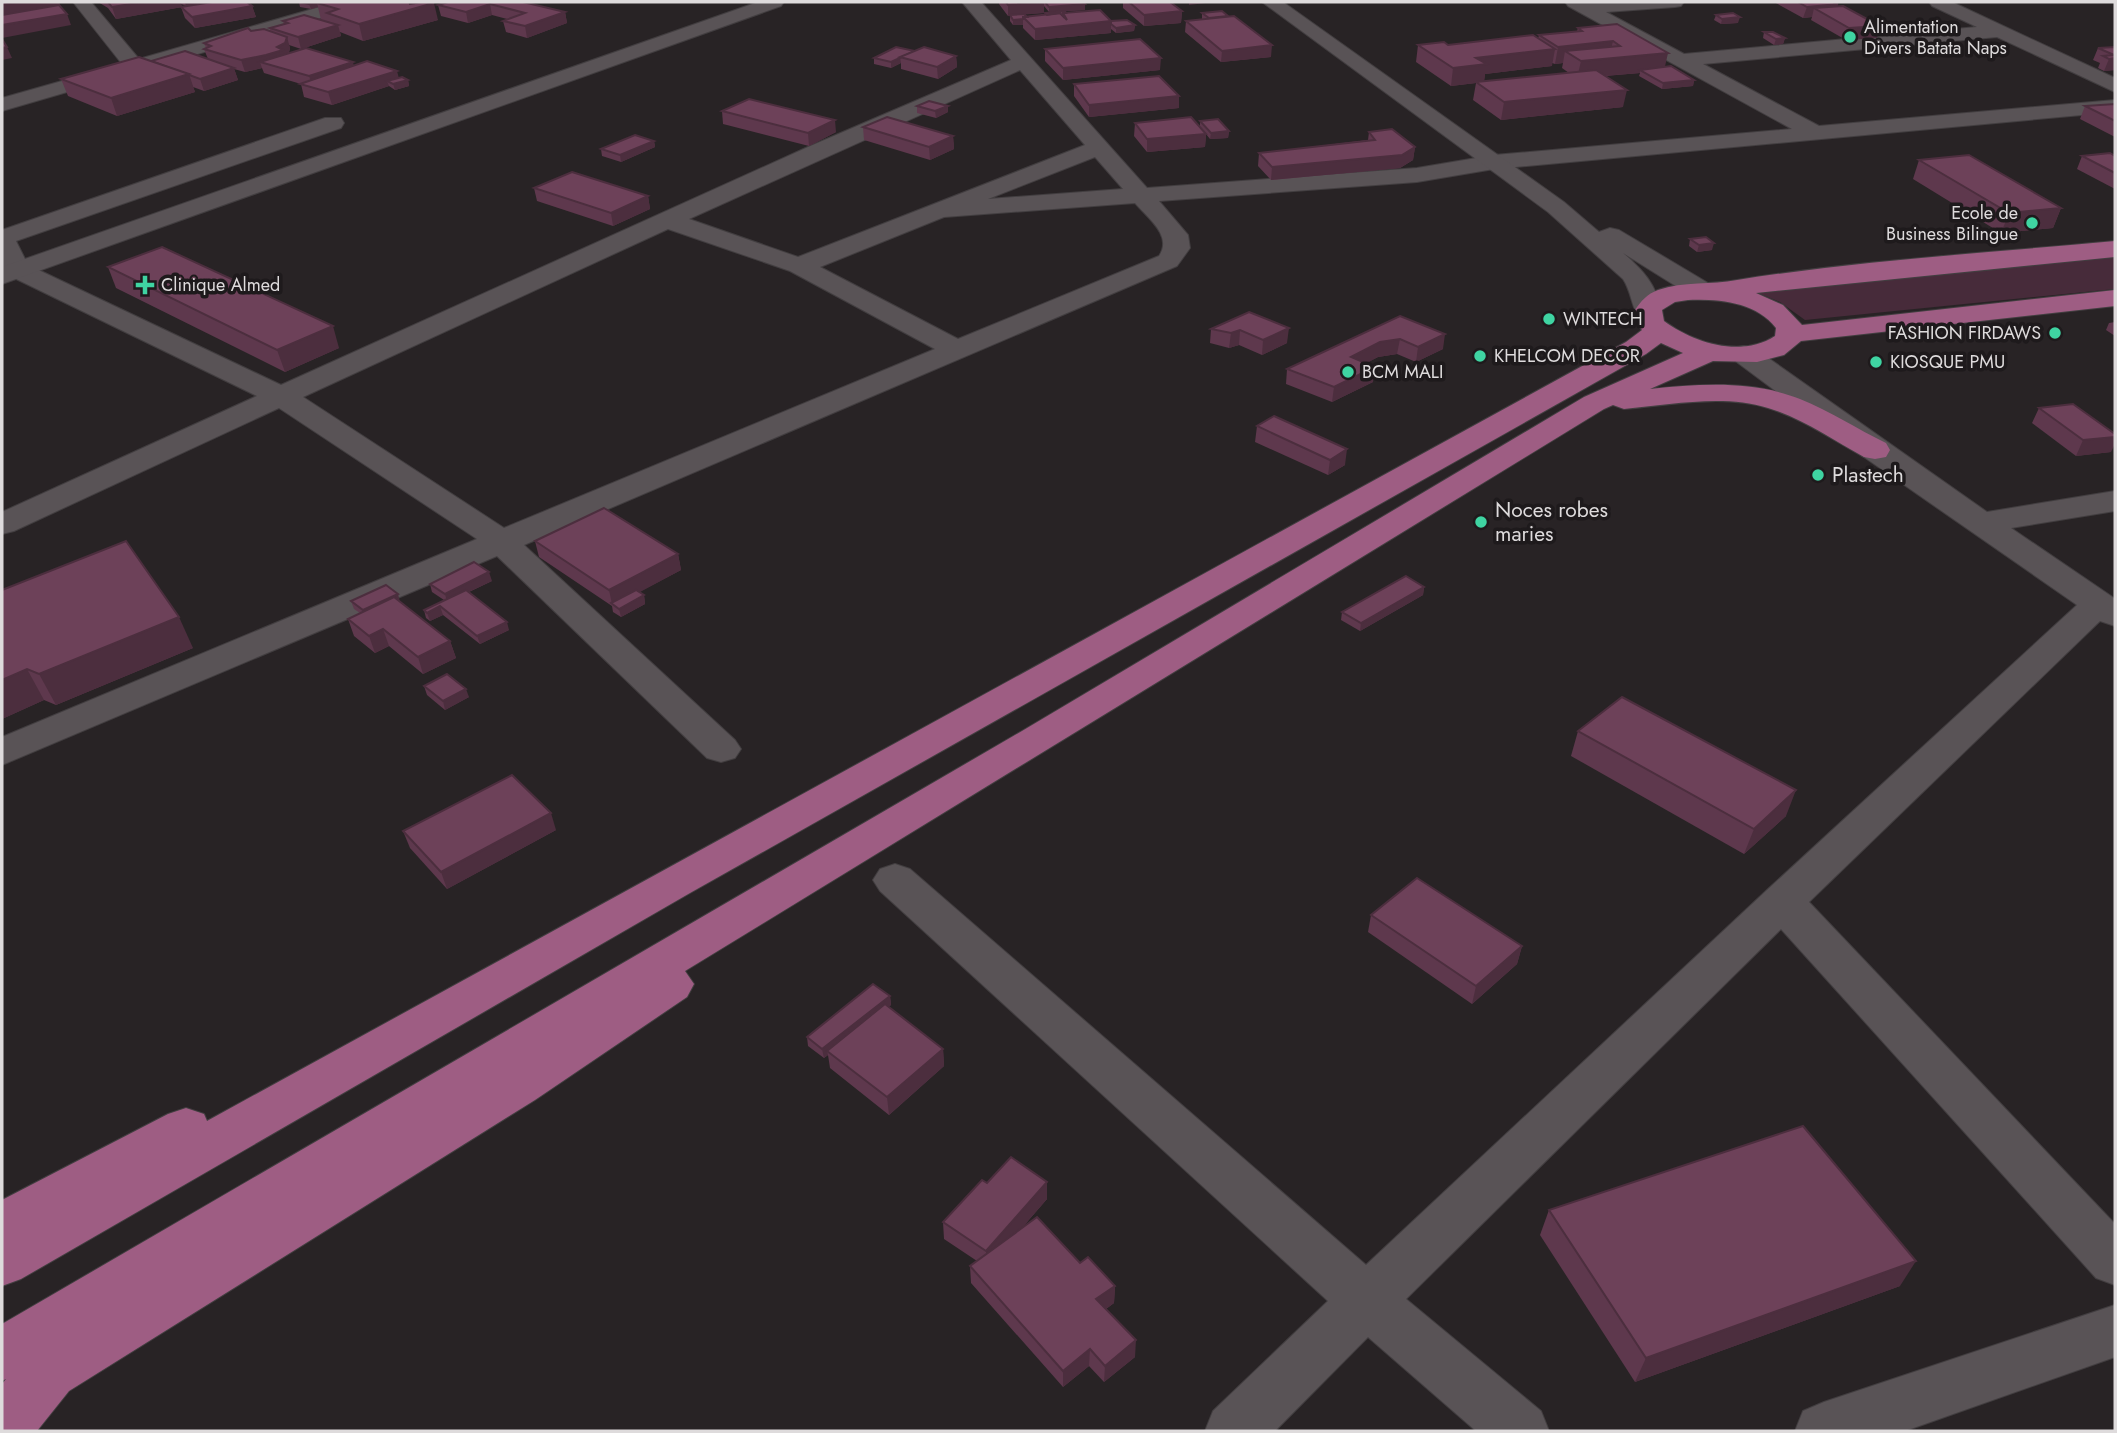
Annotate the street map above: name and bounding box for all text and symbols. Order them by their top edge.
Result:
place label: Alimentation Divers Batata Naps [1864,14,2007,61]
marker: Alimentation Divers Batata Naps [1842,29,1858,45]
place label: Ecole de Business Bilingue [1886,200,2018,247]
marker: Ecole de Business Bilingue [2024,215,2040,231]
place label: Clinique Almed [161,272,280,298]
marker: Clinique Almed [135,275,155,295]
place label: WINTECH [1563,306,1643,332]
marker: WINTECH [1541,311,1557,327]
place label: FASHION FIRDAWS [1888,320,2041,346]
marker: FASHION FIRDAWS [2047,325,2063,341]
place label: KHELCOM DECOR [1494,343,1640,369]
marker: KHELCOM DECOR [1472,348,1488,364]
place label: KIOSQUE PMU [1890,349,2005,375]
marker: KIOSQUE PMU [1868,354,1884,370]
place label: BCM MALI [1362,359,1443,385]
marker: BCM MALI [1340,364,1356,380]
place label: Plastech [1832,460,1904,490]
marker: Plastech [1810,467,1826,483]
place label: Noces robes maries [1495,495,1608,549]
marker: Noces robes maries [1473,514,1489,530]

